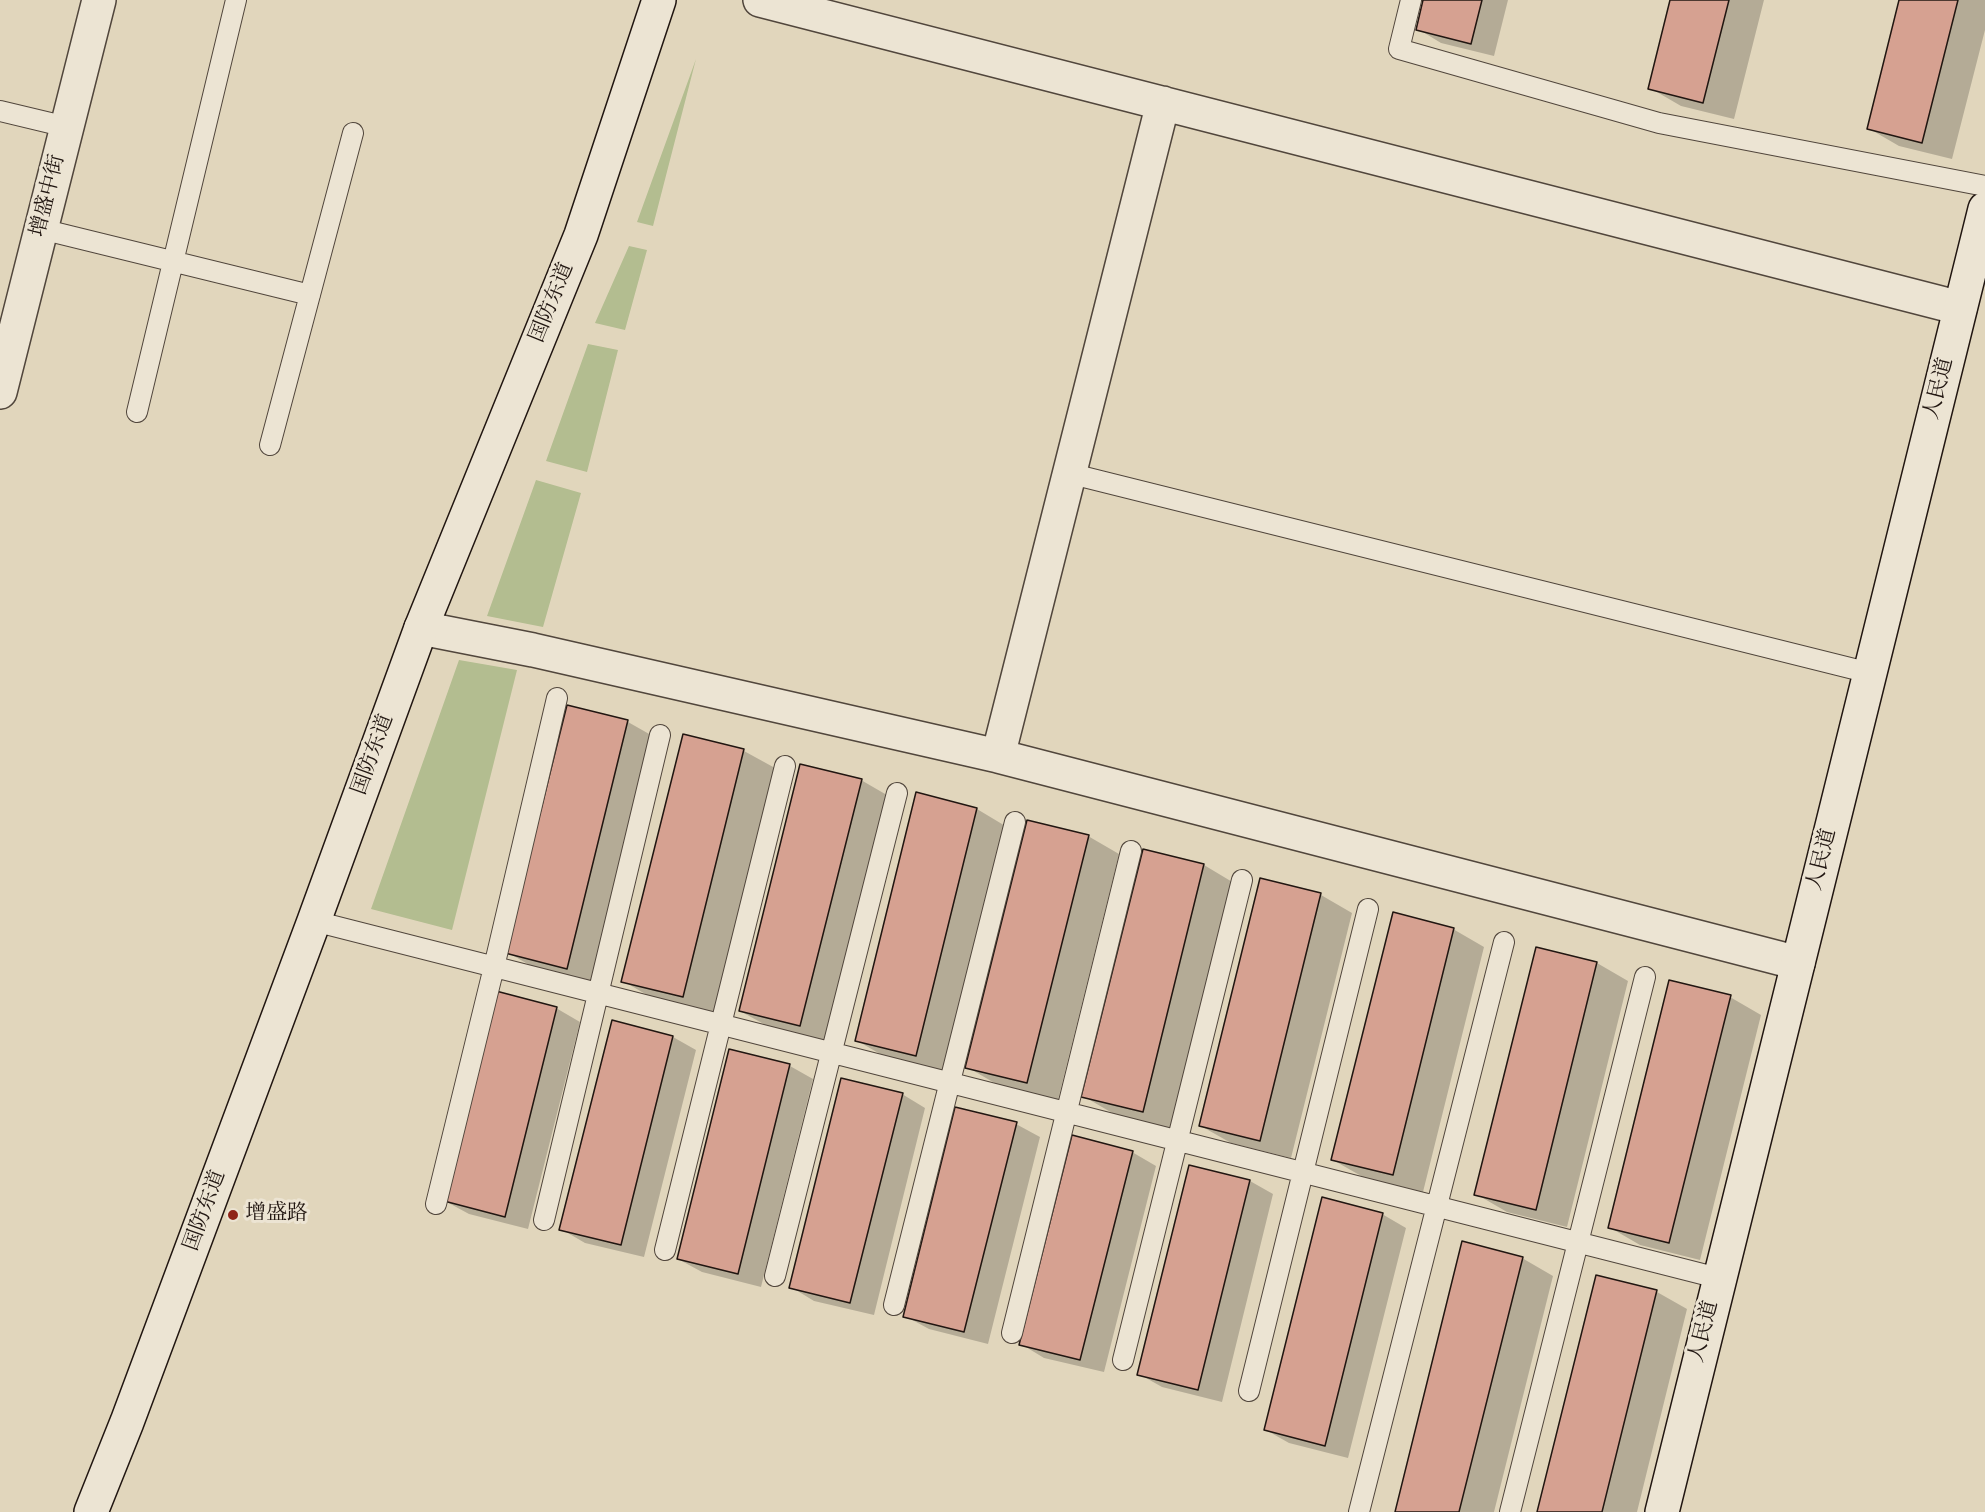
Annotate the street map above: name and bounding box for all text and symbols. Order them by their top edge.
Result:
street label: 增盛中街 [27,152,71,240]
street label: 国防东道 [526,259,580,347]
street label: 人民道 [1920,355,1960,423]
street label: 国防东道 [348,711,400,799]
street label: 人民道 [1803,826,1843,894]
street label: 国防东道 [180,1167,232,1255]
place label: 增盛路 [245,1202,308,1228]
marker: 增盛路 [226,1208,240,1222]
street label: 人民道 [1685,1298,1725,1366]

